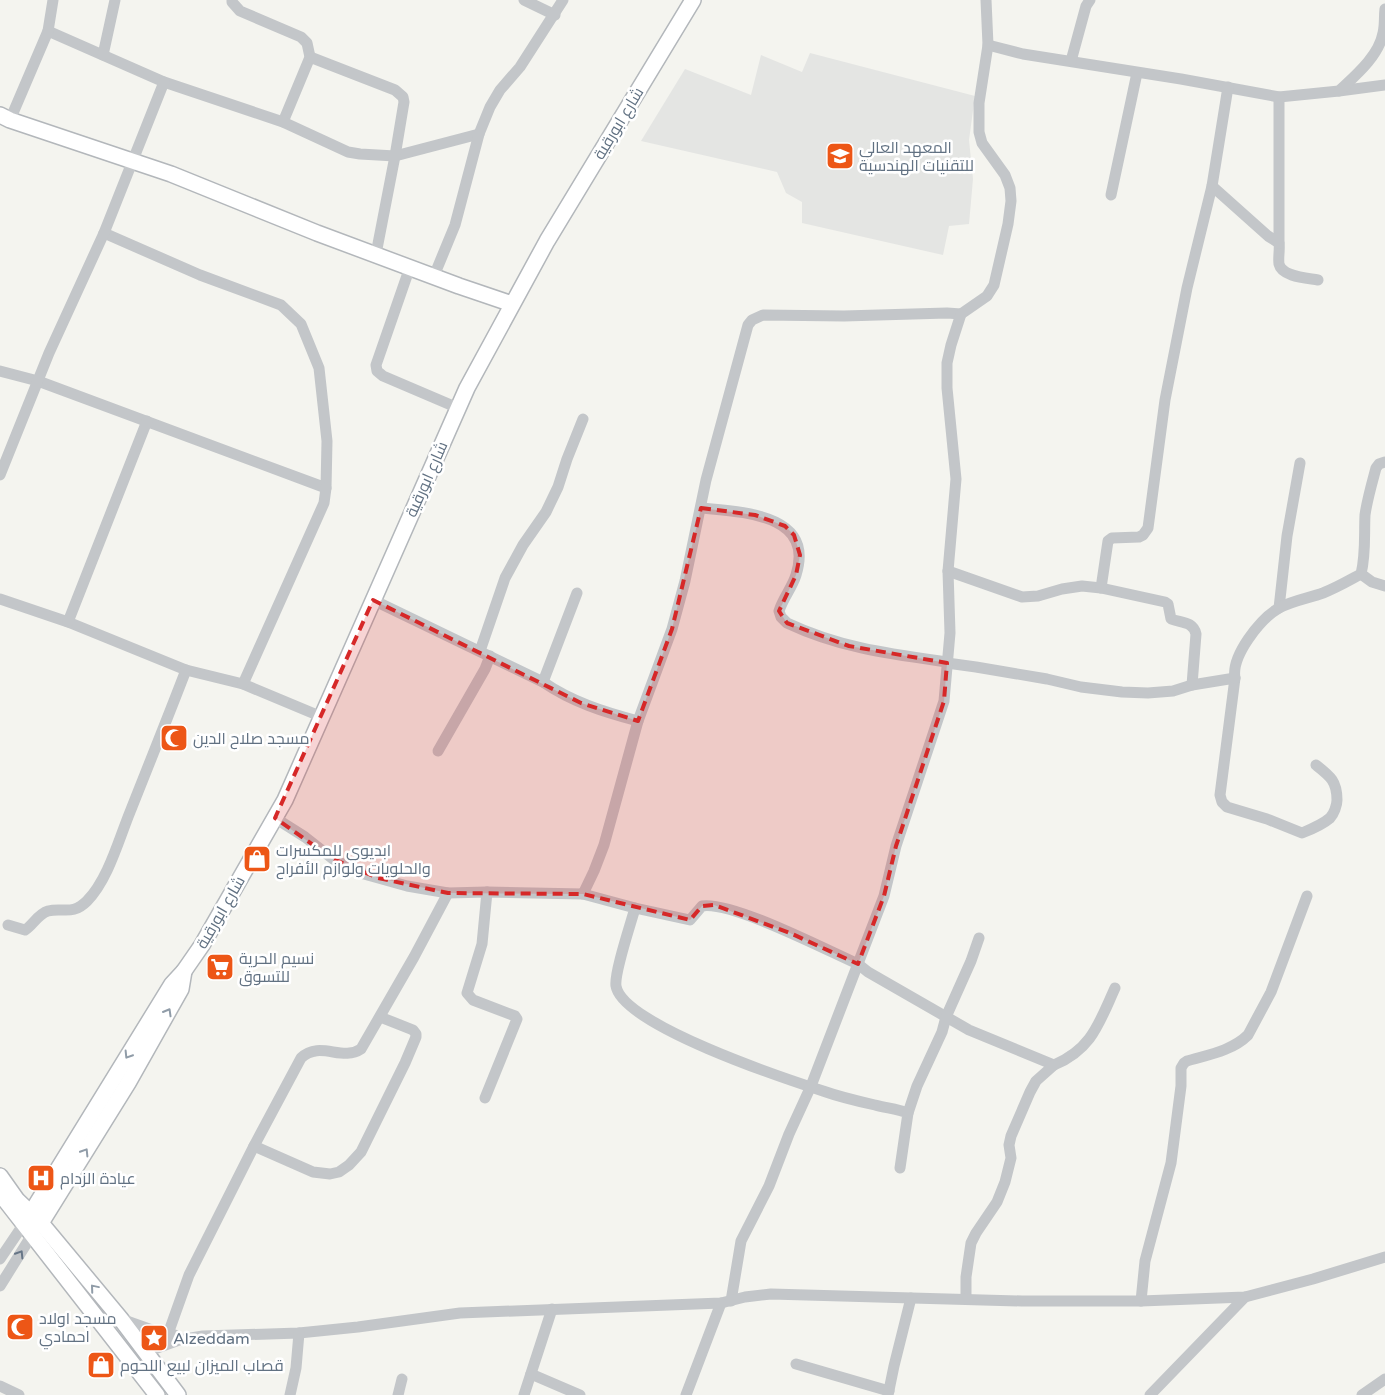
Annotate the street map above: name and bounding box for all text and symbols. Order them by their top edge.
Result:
street label: شارع ابورقية [589,84,649,164]
place label: المعهد العالي للتقنيات الهندسية [859,138,974,176]
school or university icon: المعهد العالي للتقنيات الهندسية [825,141,855,171]
street label: شارع ابورقية [401,438,453,521]
mosque icon: مسجد صلاح الدين [159,723,189,753]
place label: مسجد صلاح الدين [193,729,309,750]
place label: ابديوي للمكسرات والحلويات ولوازم الأفراح [276,841,431,880]
shop icon: ابديوي للمكسرات والحلويات ولوازم الأفراح [242,844,272,874]
street label: شارع ابورقية [192,872,251,953]
place label: نسيم الحرية للتسوق [239,949,314,987]
supermarket icon: نسيم الحرية للتسوق [205,952,235,982]
one-way arrow [162,1008,172,1017]
one-way arrow [124,1050,134,1059]
one-way arrow [79,1148,89,1157]
hospital icon: عيادة الزدام [26,1163,56,1193]
place label: عيادة الزدام [60,1169,136,1190]
one-way arrow [14,1250,23,1260]
one-way arrow [91,1284,100,1293]
place label: مسجد اولاد احمادي [39,1309,116,1350]
mosque icon: مسجد اولاد احمادي [5,1312,35,1342]
place icon: Alzeddam [139,1323,169,1353]
place label: Alzeddam [173,1329,250,1349]
shop icon: قصاب الميزان لبيع اللحوم [86,1350,116,1380]
place label: قصاب الميزان لبيع اللحوم [120,1356,284,1377]

